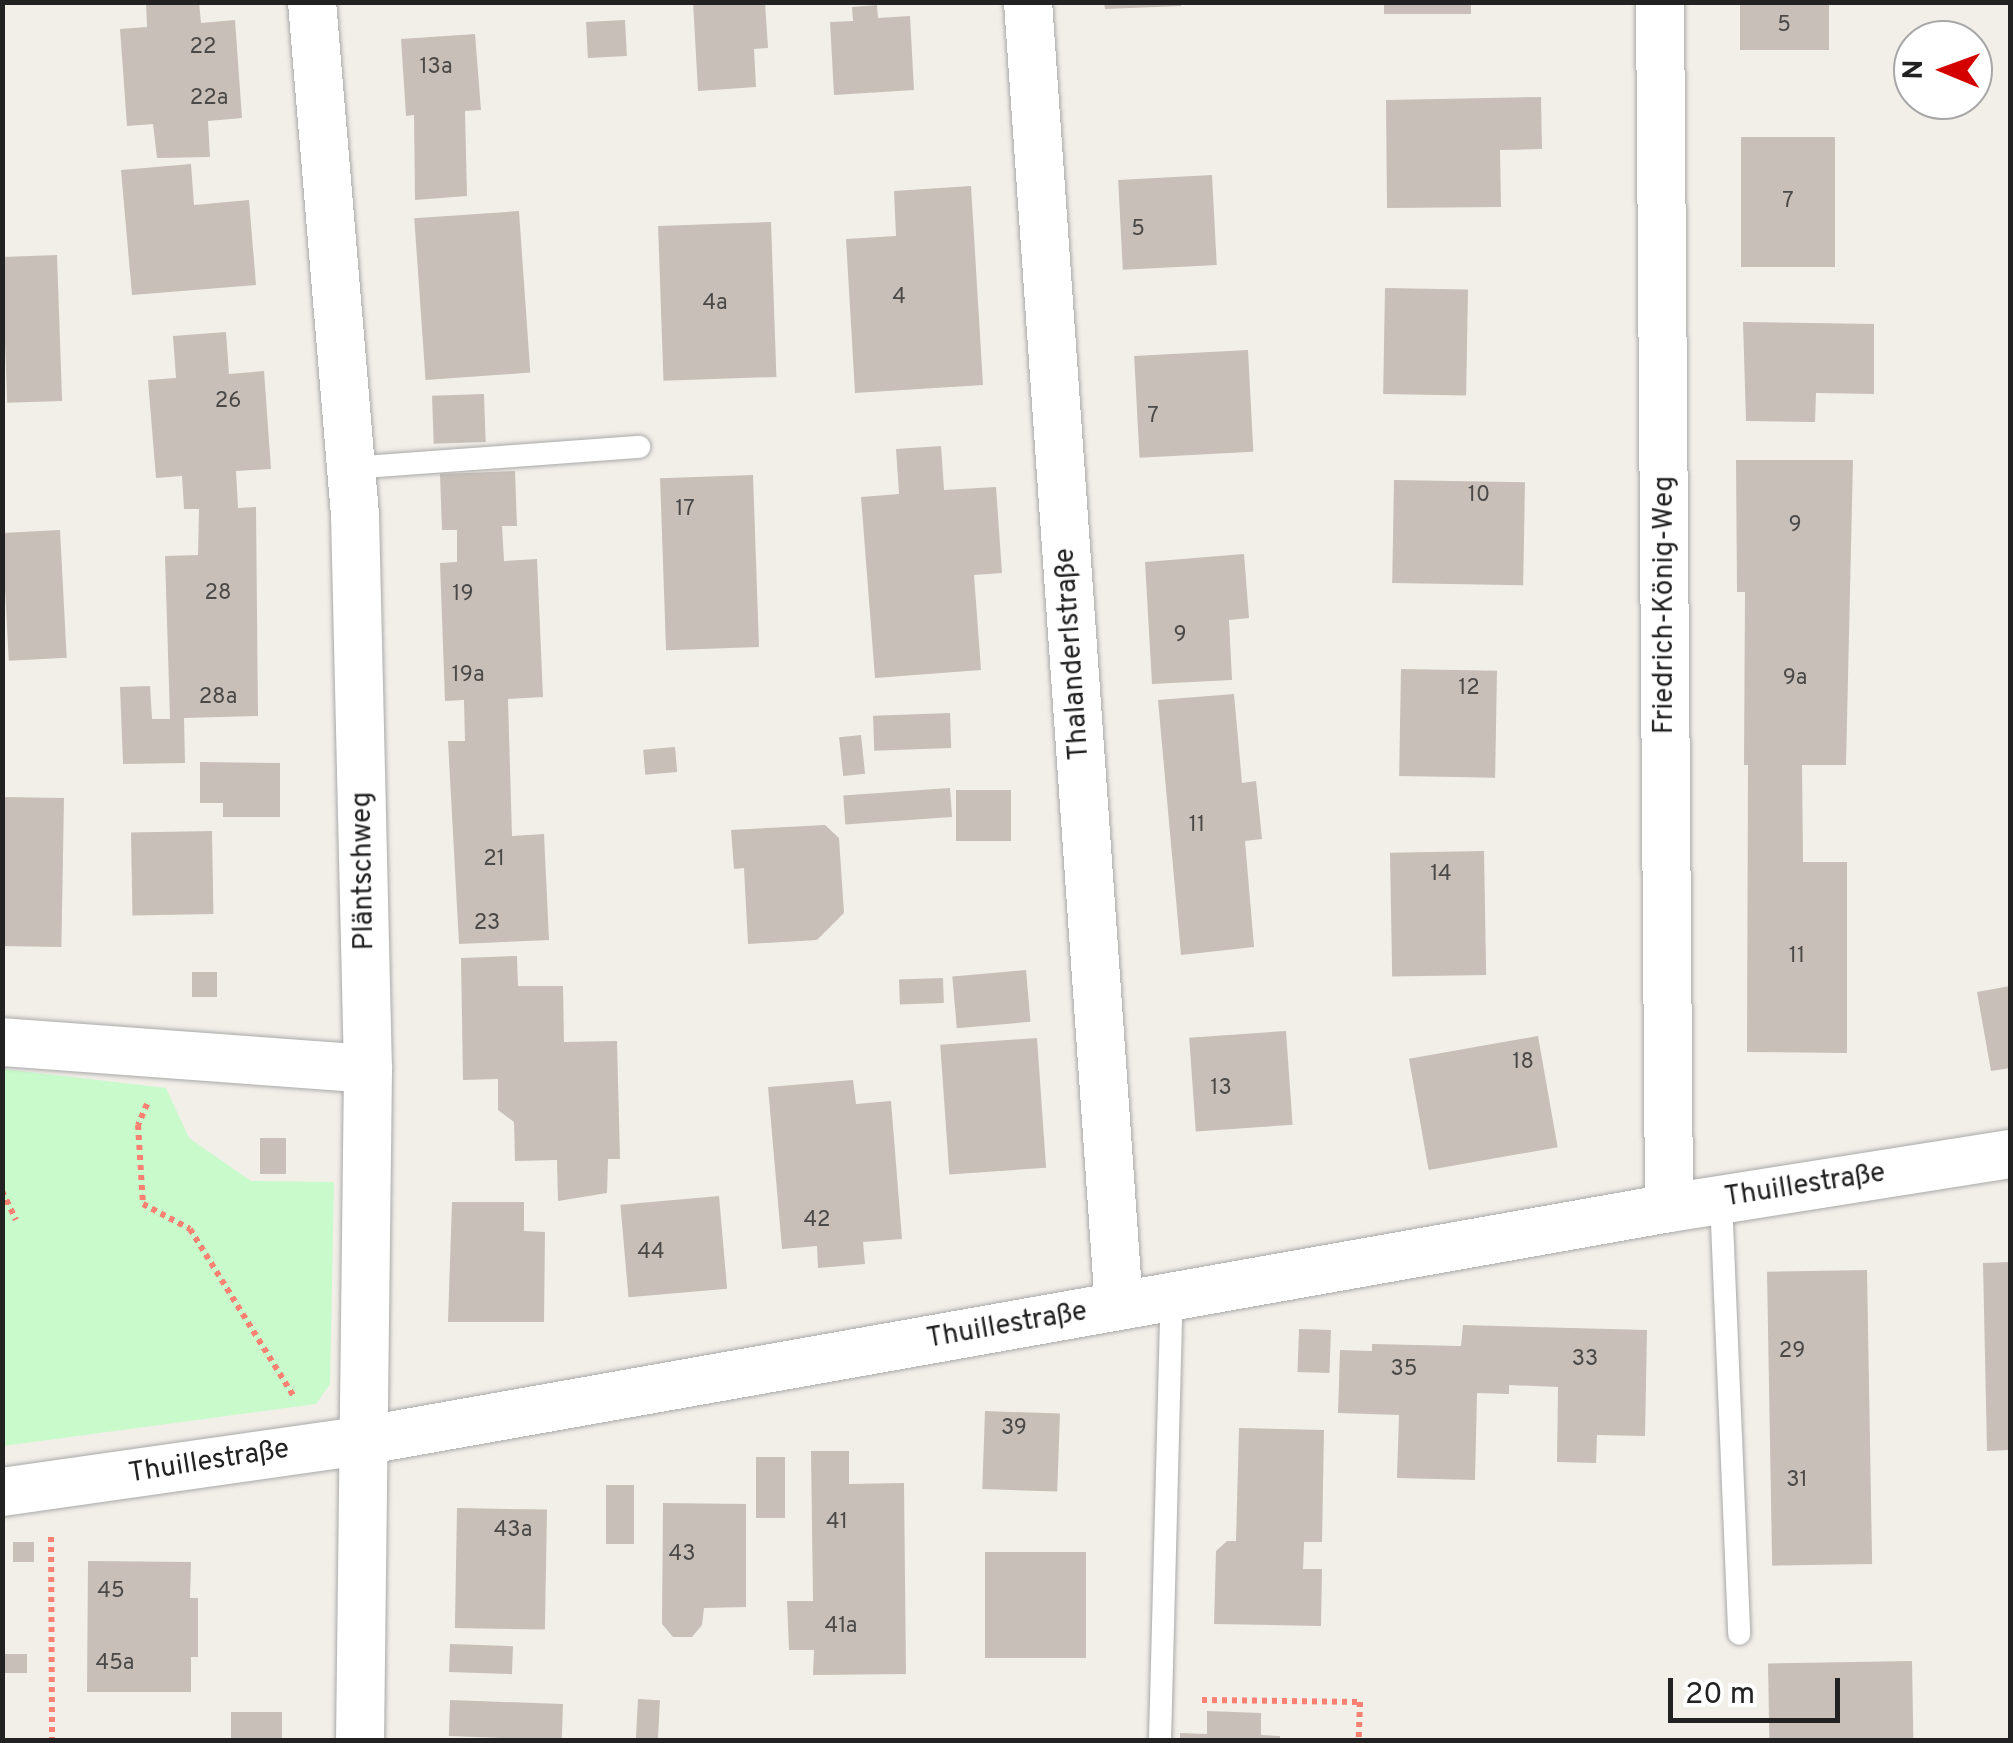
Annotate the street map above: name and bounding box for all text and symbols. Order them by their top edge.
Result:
house number: 5 [1777,13,1791,39]
north arrow [1893,20,1993,120]
house number: 22 [190,35,216,61]
house number: 13a [419,55,453,81]
text: N [1897,59,1933,80]
house number: 22a [190,86,228,112]
house number: 7 [1782,189,1794,215]
house number: 5 [1131,217,1145,243]
house number: 4 [892,285,906,311]
house number: 4a [702,291,728,317]
house number: 26 [215,389,241,415]
house number: 7 [1147,404,1159,430]
street label: Friedrich-König-Weg [1648,476,1682,734]
house number: 10 [1468,483,1490,509]
house number: 17 [675,497,695,523]
house number: 9 [1788,513,1802,539]
street label: Thalanderlstraße [1049,547,1097,761]
house number: 28 [205,581,231,607]
house number: 19 [452,582,474,608]
house number: 9 [1173,623,1187,649]
house number: 19a [452,663,484,689]
house number: 9a [1783,666,1807,692]
house number: 12 [1458,676,1480,702]
house number: 28a [199,685,237,711]
street label: Pläntschweg [346,791,382,951]
house number: 11 [1189,813,1205,839]
house number: 21 [483,847,505,873]
house number: 14 [1430,862,1452,888]
house number: 23 [474,911,500,937]
house number: 11 [1789,944,1805,970]
house number: 18 [1512,1050,1534,1076]
house number: 13 [1210,1076,1232,1102]
street label: Thuillestraße [1722,1157,1888,1215]
house number: 42 [803,1208,831,1234]
house number: 44 [637,1240,665,1266]
street label: Thuillestraße [924,1295,1090,1357]
house number: 29 [1779,1339,1805,1365]
house number: 33 [1572,1347,1598,1373]
house number: 35 [1391,1357,1417,1383]
house number: 39 [1001,1416,1027,1442]
street label: Thuillestraße [126,1433,292,1491]
house number: 31 [1786,1468,1808,1494]
house number: 41 [826,1510,848,1536]
house number: 43a [494,1518,532,1544]
house number: 43 [669,1542,695,1568]
house number: 45 [97,1579,125,1605]
house number: 41a [825,1614,857,1640]
house number: 45a [96,1651,134,1677]
scale bar [1673,1658,1846,1720]
text: 20 m [1685,1677,1755,1714]

